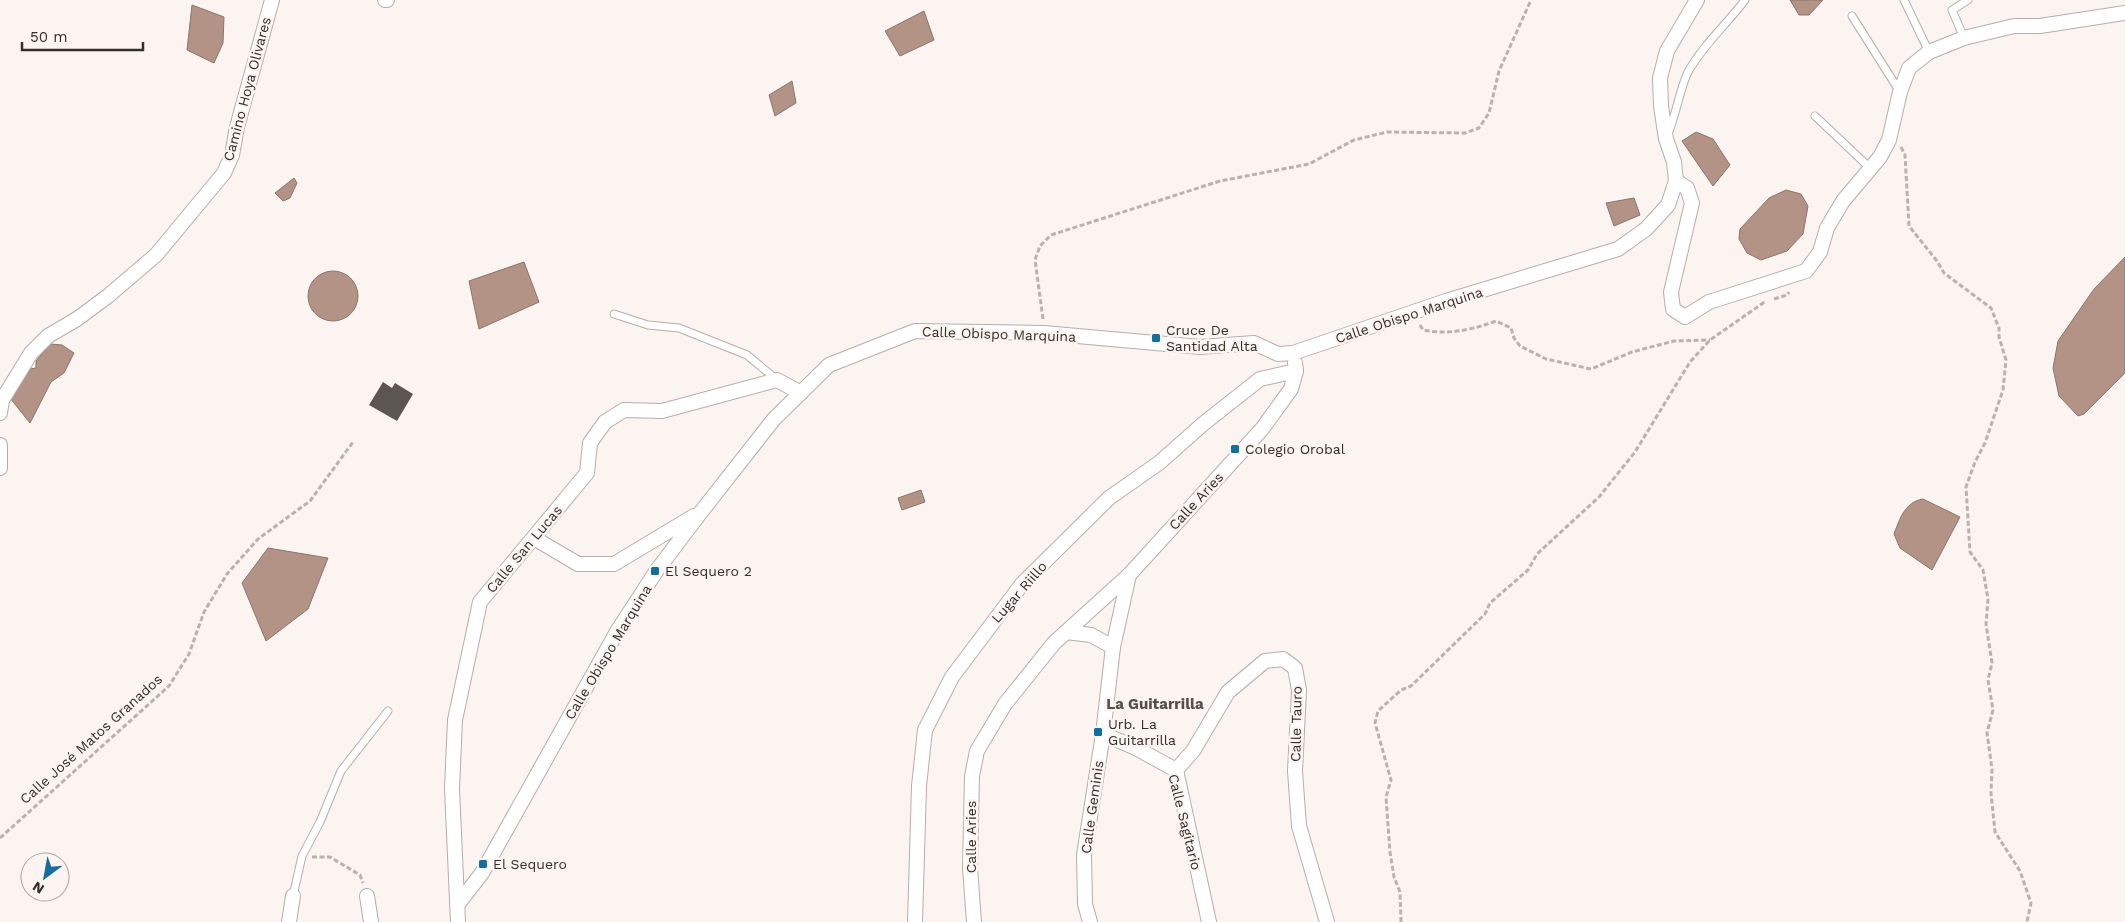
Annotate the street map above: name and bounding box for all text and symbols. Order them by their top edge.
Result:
street label: Camino Hoya Olivares [220,15,274,163]
scale bar [22,20,144,52]
text: 50 m [30,28,67,46]
street label: Calle Obispo Marquina [1333,284,1485,346]
place label: Cruce De Santidad Alta [1166,322,1258,354]
street label: Calle Obispo Marquina [922,323,1076,345]
marker: Cruce De Santidad Alta [1150,332,1162,344]
place label: Colegio Orobal [1245,441,1346,457]
marker: Colegio Orobal [1229,443,1241,455]
street label: Calle Aries [1165,469,1227,533]
street label: Calle San Lucas [483,502,565,596]
street label: Lugar Riillo [988,558,1050,626]
place label: El Sequero 2 [665,563,752,579]
marker: El Sequero 2 [649,565,661,577]
street label: Calle Obispo Marquina [561,582,655,722]
street label: Calle José Matos Granados [17,671,165,807]
street label: Calle Tauro [1287,686,1305,762]
district label: La Guitarrilla [1106,695,1204,713]
place label: Urb. La Guitarrilla [1108,716,1176,748]
marker: Urb. La Guitarrilla [1092,726,1104,738]
street label: Calle Geminis [1078,759,1106,855]
street label: Calle Sagitario [1165,772,1205,872]
street label: Calle Aries [963,801,979,873]
north arrow [20,852,70,902]
place label: El Sequero [493,856,567,872]
marker: El Sequero [477,858,489,870]
text: N [29,878,47,898]

